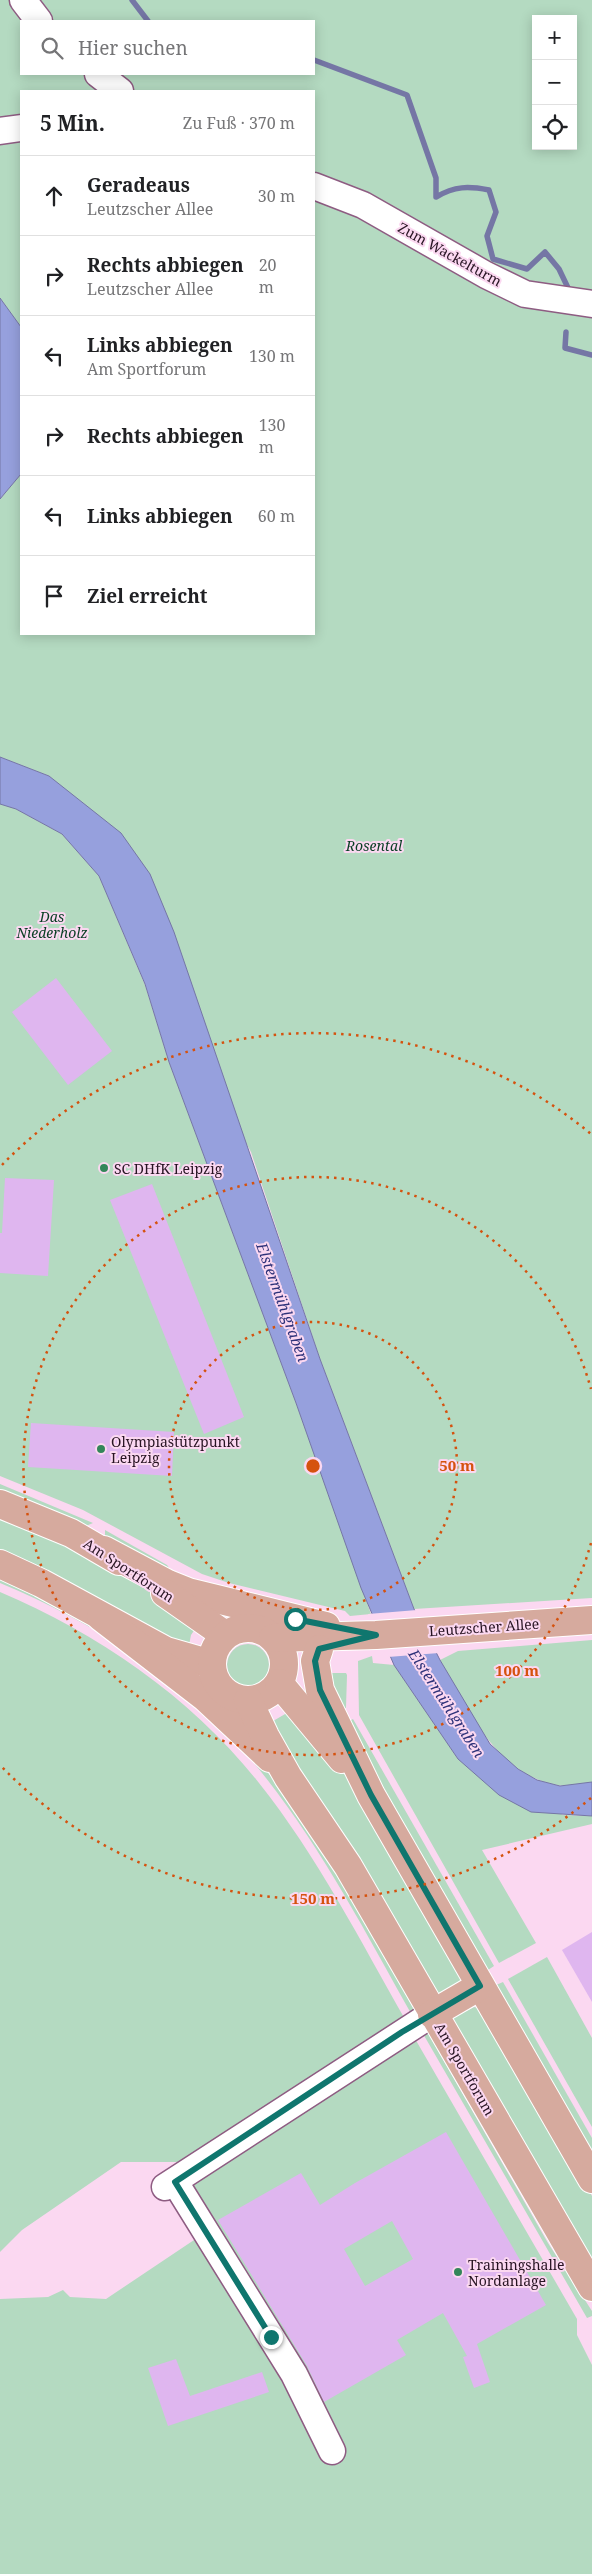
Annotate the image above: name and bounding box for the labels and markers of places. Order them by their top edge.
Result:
place label: SC DHfK Leipzig [114,1159,223,1178]
marker: SC DHfK Leipzig [98,1162,110,1174]
place label: Olympiastützpunkt Leipzig [111,1432,240,1467]
marker: Olympiastützpunkt Leipzig [95,1443,107,1455]
centre of rings [304,1457,322,1475]
place label: Trainingshalle Nordanlage [468,2255,565,2290]
marker: Trainingshalle Nordanlage [452,2266,464,2278]

